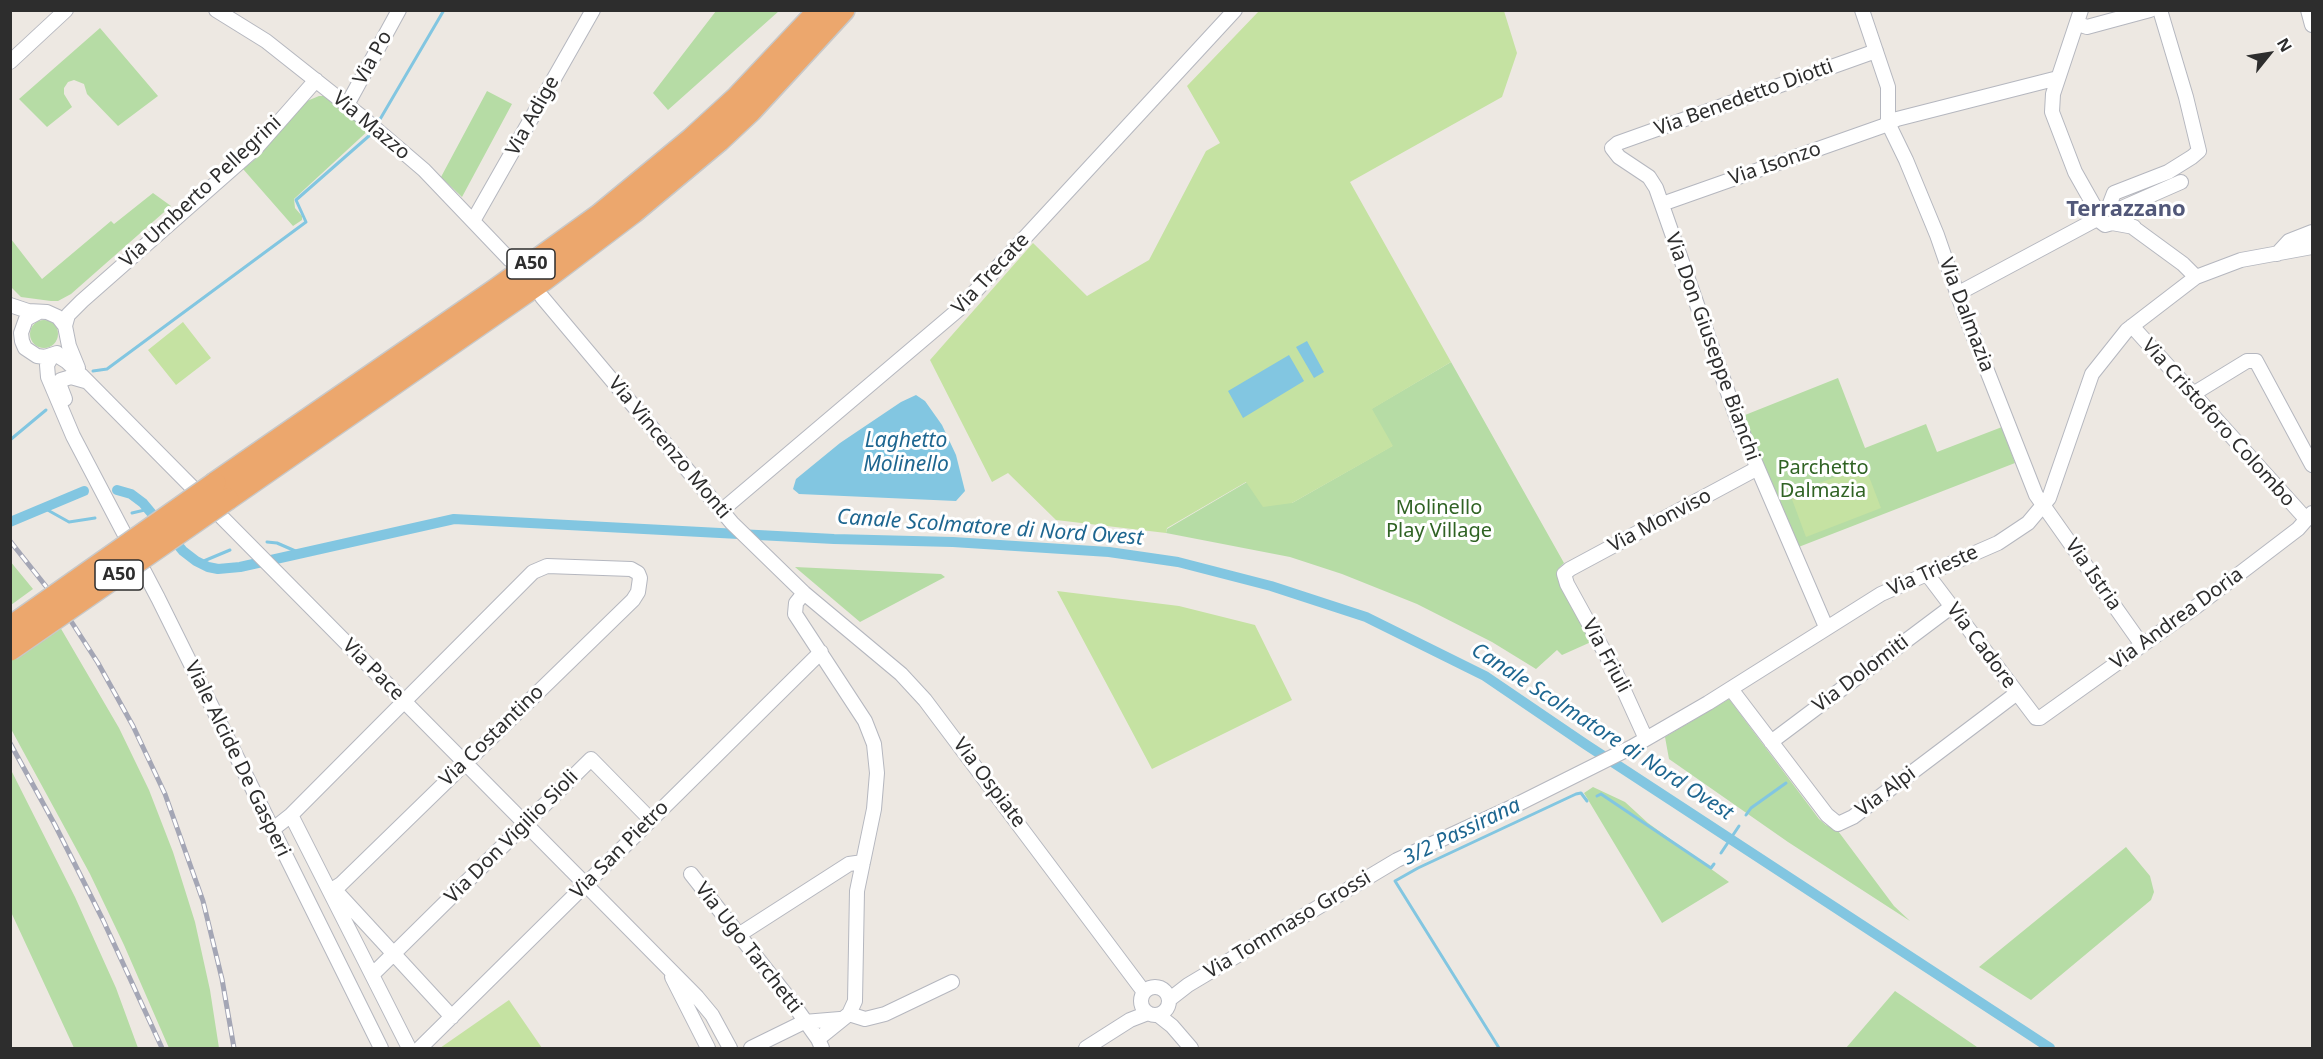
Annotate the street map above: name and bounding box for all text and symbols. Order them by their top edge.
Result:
north arrow [2239,24,2299,84]
street label: Via Po [348,27,398,89]
text: N [2272,34,2297,56]
street label: Via Benedetto Diotti [1651,55,1837,141]
street label: Via Adige [501,72,565,160]
street label: Via Mazzo [327,87,415,165]
street label: Via Umberto Pellegrini [115,111,287,273]
street label: Via Isonzo [1726,137,1824,191]
district label: Terrazzano [2066,197,2186,223]
street label: Via Trecate [947,228,1035,320]
street label: Via Don Giuseppe Bianchi [1660,230,1764,464]
road number: A50 [507,249,555,279]
street label: Via Dalmazia [1933,255,1999,375]
street label: Via Cristoforo Colombo [2136,334,2300,512]
street label: Via Vincenzo Monti [603,372,735,524]
water label: Laghetto Molinello [863,428,949,478]
park label: Parchetto Dalmazia [1778,456,1868,503]
street label: Via Monviso [1604,484,1716,558]
park label: Molinello Play Village [1386,496,1492,543]
water label: Canale Scolmatore di Nord Ovest [836,505,1144,551]
street label: Via Istria [2060,535,2126,615]
street label: Via Trieste [1884,540,1982,602]
road number: A50 [95,560,143,590]
street label: Via Andrea Doria [2106,563,2248,675]
street label: Via Cadore [1941,598,2021,694]
street label: Via Friuli [1577,615,1635,697]
street label: Via Dolomiti [1808,630,1914,718]
street label: Via Pace [337,634,409,706]
water label: Canale Scolmatore di Nord Ovest [1466,638,1738,826]
street label: Viale Alcide De Gasperi [179,657,295,861]
street label: Via Costantino [435,680,549,792]
street label: Via Ospiate [948,733,1030,833]
street label: Via Alpi [1851,762,1921,822]
street label: Via Don Vigilio Sioli [440,765,584,909]
water label: 3/2 Passirana [1399,793,1525,871]
street label: Via San Pietro [566,796,674,904]
street label: Via Tommaso Grossi [1201,866,1375,984]
street label: Via Ugo Tarchetti [690,878,806,1018]

